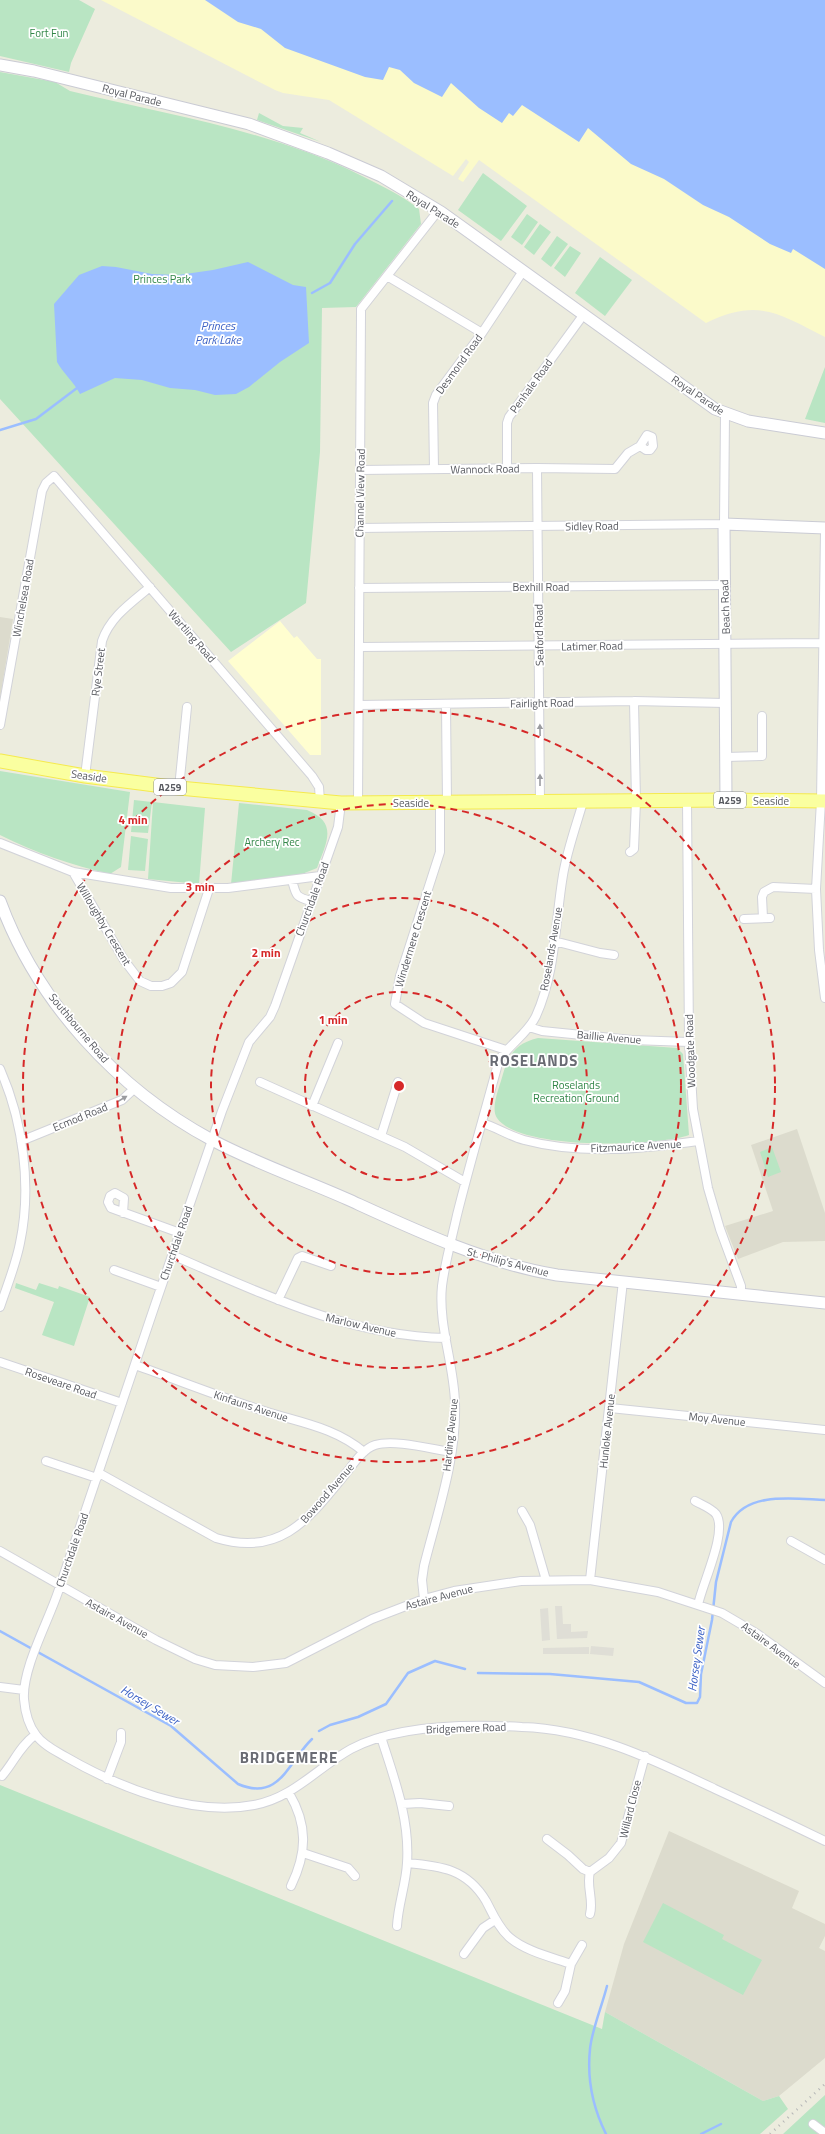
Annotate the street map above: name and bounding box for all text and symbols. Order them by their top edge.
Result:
park label: Fort Fun [30,25,68,41]
street label: Royal Parade [101,80,164,110]
street label: Royal Parade [403,186,463,232]
park label: Princes Park [133,271,191,287]
water label: Princes Park Lake [195,316,243,349]
street label: Desmond Road [432,331,486,397]
street label: Penhale Road [506,355,556,416]
street label: Royal Parade [668,371,728,419]
street label: Channel View Road [351,448,369,537]
street label: Wannock Road [450,460,520,478]
street label: Sidley Road [565,518,619,534]
street label: Winchelsea Road [8,557,38,638]
street label: Bexhill Road [513,579,570,595]
street label: Beach Road [716,579,734,635]
street label: Seaford Road [530,604,548,666]
street label: Wartling Road [164,606,220,666]
street label: Latimer Road [561,637,623,655]
street label: Rye Street [87,647,109,697]
street label: Fairlight Road [510,694,574,712]
one-way arrow [537,723,543,736]
street label: Seaside [70,766,108,786]
one-way arrow [537,773,543,786]
road number: A259 [154,779,186,795]
road number: A259 [714,792,746,808]
street label: Seaside [753,793,789,809]
street label: Seaside [393,795,429,811]
text: 4 min [118,810,148,829]
park label: Archery Rec [244,834,300,850]
street label: Churchdale Road [291,860,333,938]
text: 3 min [185,877,215,896]
street label: Willoughby Crescent [73,880,135,969]
street label: Windermere Crescent [391,889,435,989]
street label: Roselands Avenue [536,905,566,992]
text: 2 min [251,943,281,962]
street label: Southbourne Road [45,990,113,1066]
text: 1 min [318,1010,348,1029]
street label: Woodgate Road [681,1014,699,1088]
street label: Baillie Avenue [576,1026,642,1048]
district label: ROSELANDS [490,1049,578,1072]
park label: Roselands Recreation Ground [533,1077,619,1106]
centre of rings [392,1079,406,1093]
one-way arrow [116,1096,128,1103]
street label: Ecmod Road [50,1099,110,1135]
street label: Fitzmaurice Avenue [590,1136,682,1156]
street label: Churchdale Road [156,1203,196,1282]
street label: St. Philip's Avenue [465,1243,551,1281]
street label: Marlow Avenue [324,1309,398,1341]
street label: Roseveare Road [23,1363,99,1403]
street label: Kinfauns Avenue [212,1386,291,1426]
street label: Hunloke Avenue [595,1392,619,1469]
street label: Harding Avenue [438,1397,462,1472]
street label: Moy Avenue [688,1408,747,1430]
street label: Bowood Avenue [296,1459,358,1527]
street label: Churchdale Road [52,1510,92,1589]
street label: Astaire Avenue [403,1580,475,1614]
street label: Astaire Avenue [83,1594,152,1642]
street label: Astaire Avenue [738,1618,804,1672]
water label: Horsey Sewer [682,1623,710,1693]
water label: Horsey Sewer [117,1680,185,1731]
street label: Bridgemere Road [426,1719,507,1737]
district label: BRIDGEMERE [240,1746,338,1769]
street label: Willard Close [615,1778,645,1840]

